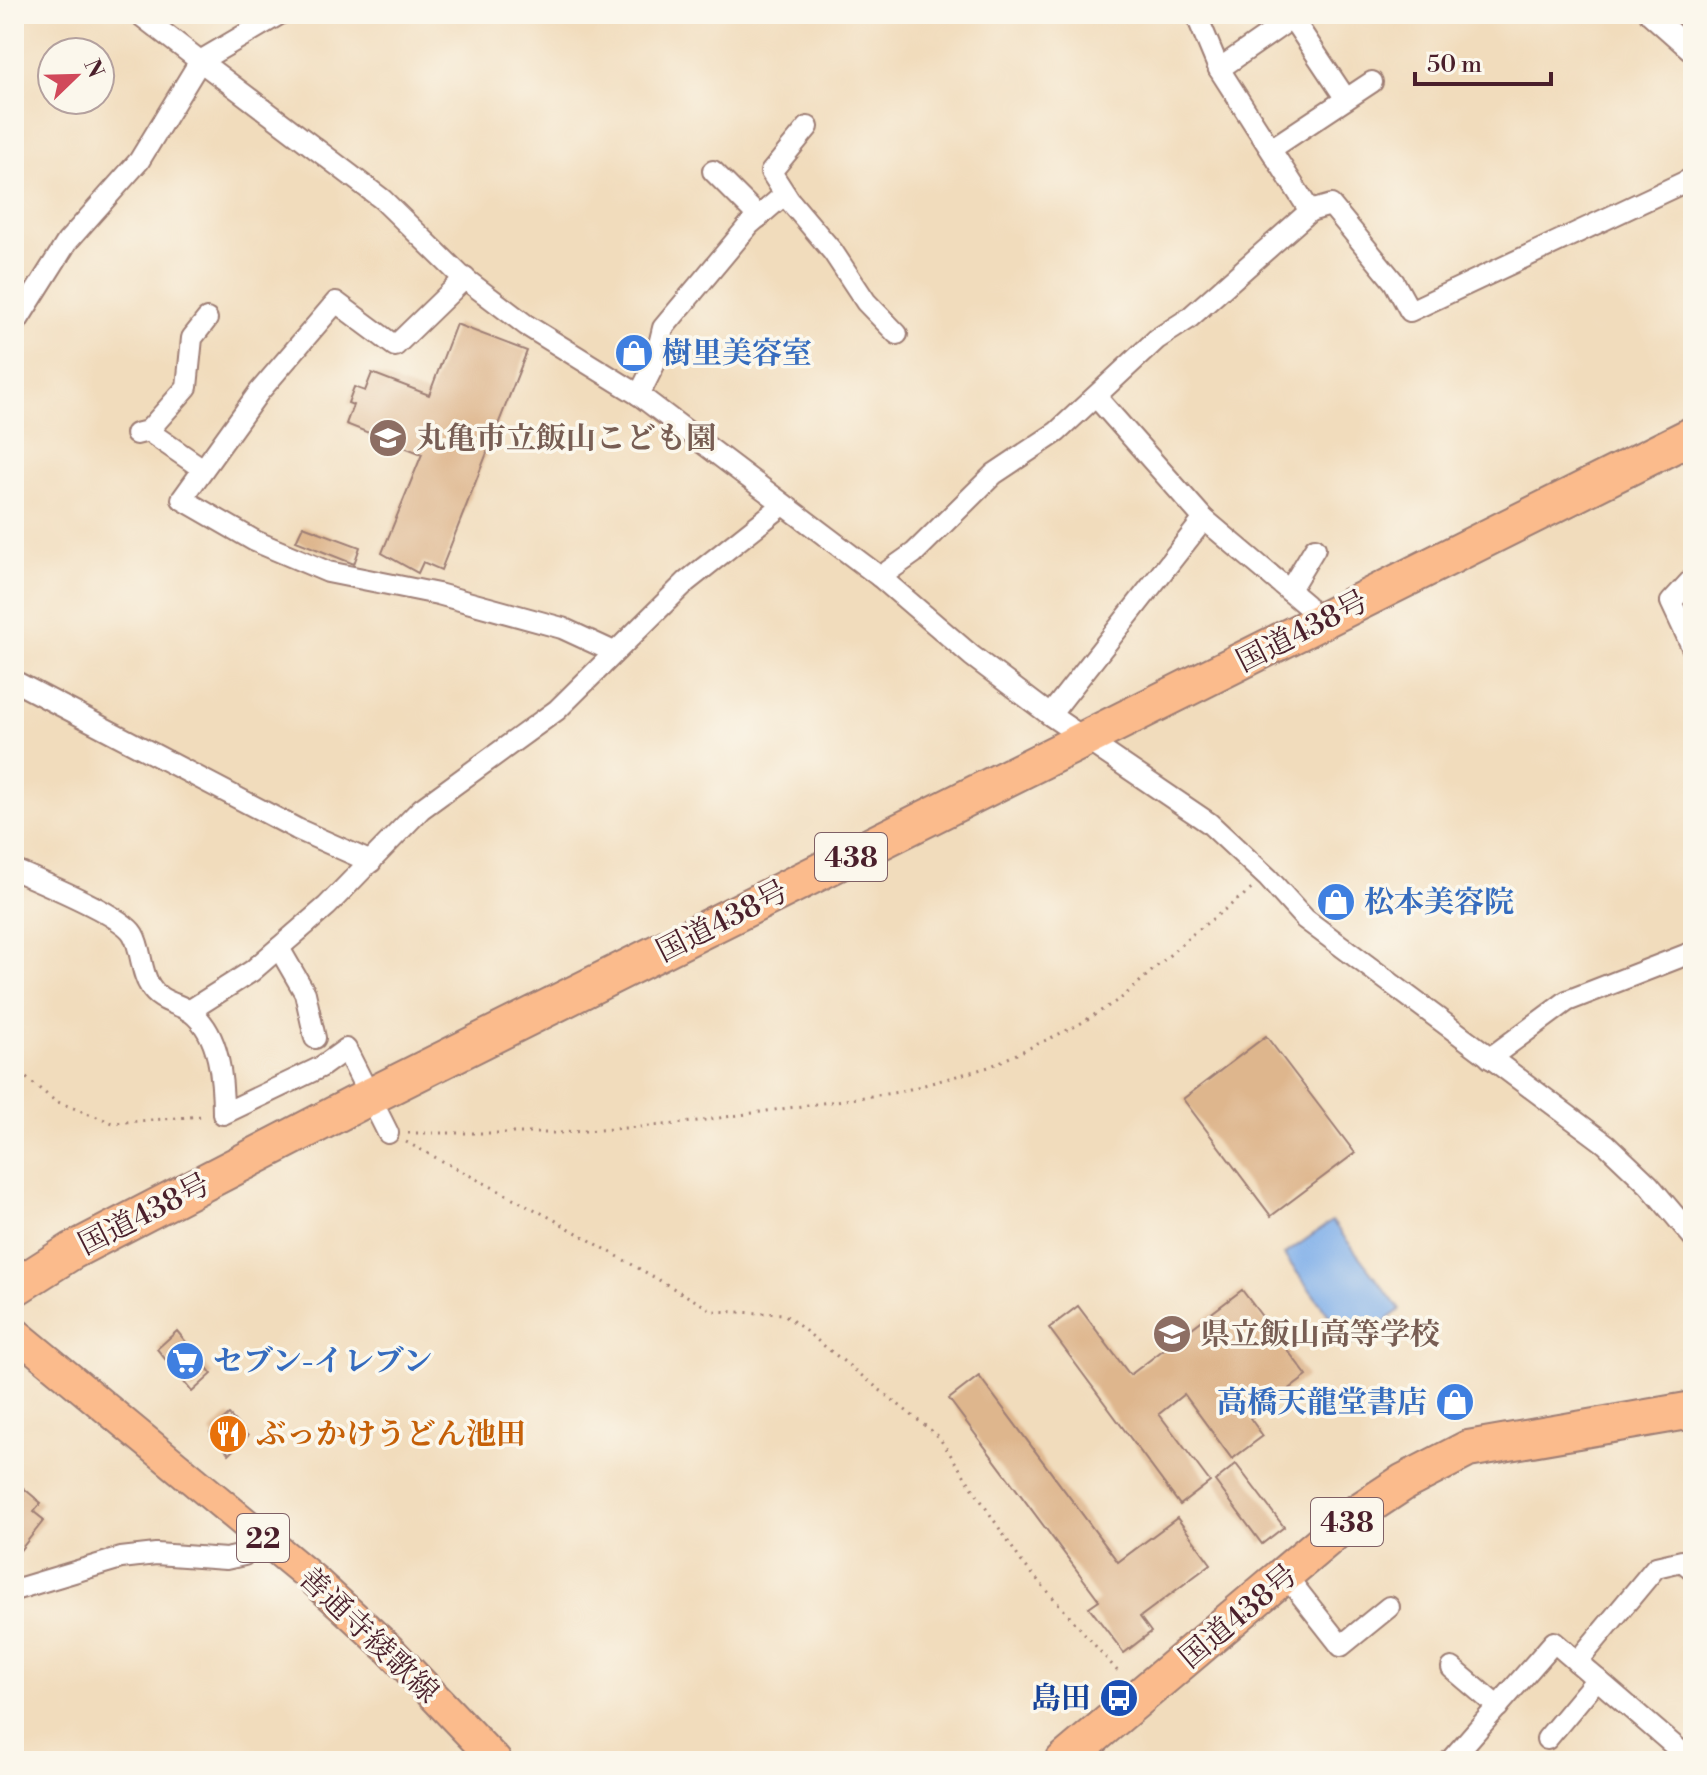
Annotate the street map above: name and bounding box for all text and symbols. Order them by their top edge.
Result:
north arrow [36,36,116,116]
scale bar [1415,36,1551,86]
text: 50 m [1427,50,1482,80]
text: N [77,55,109,83]
shop icon: 樹里美容室 [613,332,655,374]
place label: 樹里美容室 [662,335,812,373]
school or university icon: 丸亀市立飯山こども園 [367,417,409,459]
place label: 丸亀市立飯山こども園 [416,420,716,458]
street label: 国道438号 [1230,583,1375,681]
road number: 438 [815,833,887,881]
street label: 国道438号 [650,873,795,971]
shop icon: 松本美容院 [1315,881,1357,923]
place label: 松本美容院 [1364,884,1514,922]
street label: 国道438号 [72,1166,217,1264]
school or university icon: 県立飯山高等学校 [1151,1313,1193,1355]
place label: 県立飯山高等学校 [1200,1316,1440,1354]
supermarket icon: セブン-イレブン [164,1340,206,1382]
place label: セブン-イレブン [213,1343,432,1381]
shop icon: 高橋天龍堂書店 [1434,1381,1476,1423]
place label: 高橋天龍堂書店 [1217,1384,1427,1422]
restaurant icon: ぶっかけうどん池田 [207,1413,249,1455]
place label: ぶっかけうどん池田 [256,1416,526,1454]
road number: 438 [1311,1498,1383,1546]
road number: 22 [237,1514,289,1562]
street label: 国道438号 [1172,1556,1306,1677]
street label: 善通寺綾歌線 [290,1560,446,1712]
bus stop icon: 島田 [1098,1677,1140,1719]
place label: 島田 [1031,1680,1091,1718]

